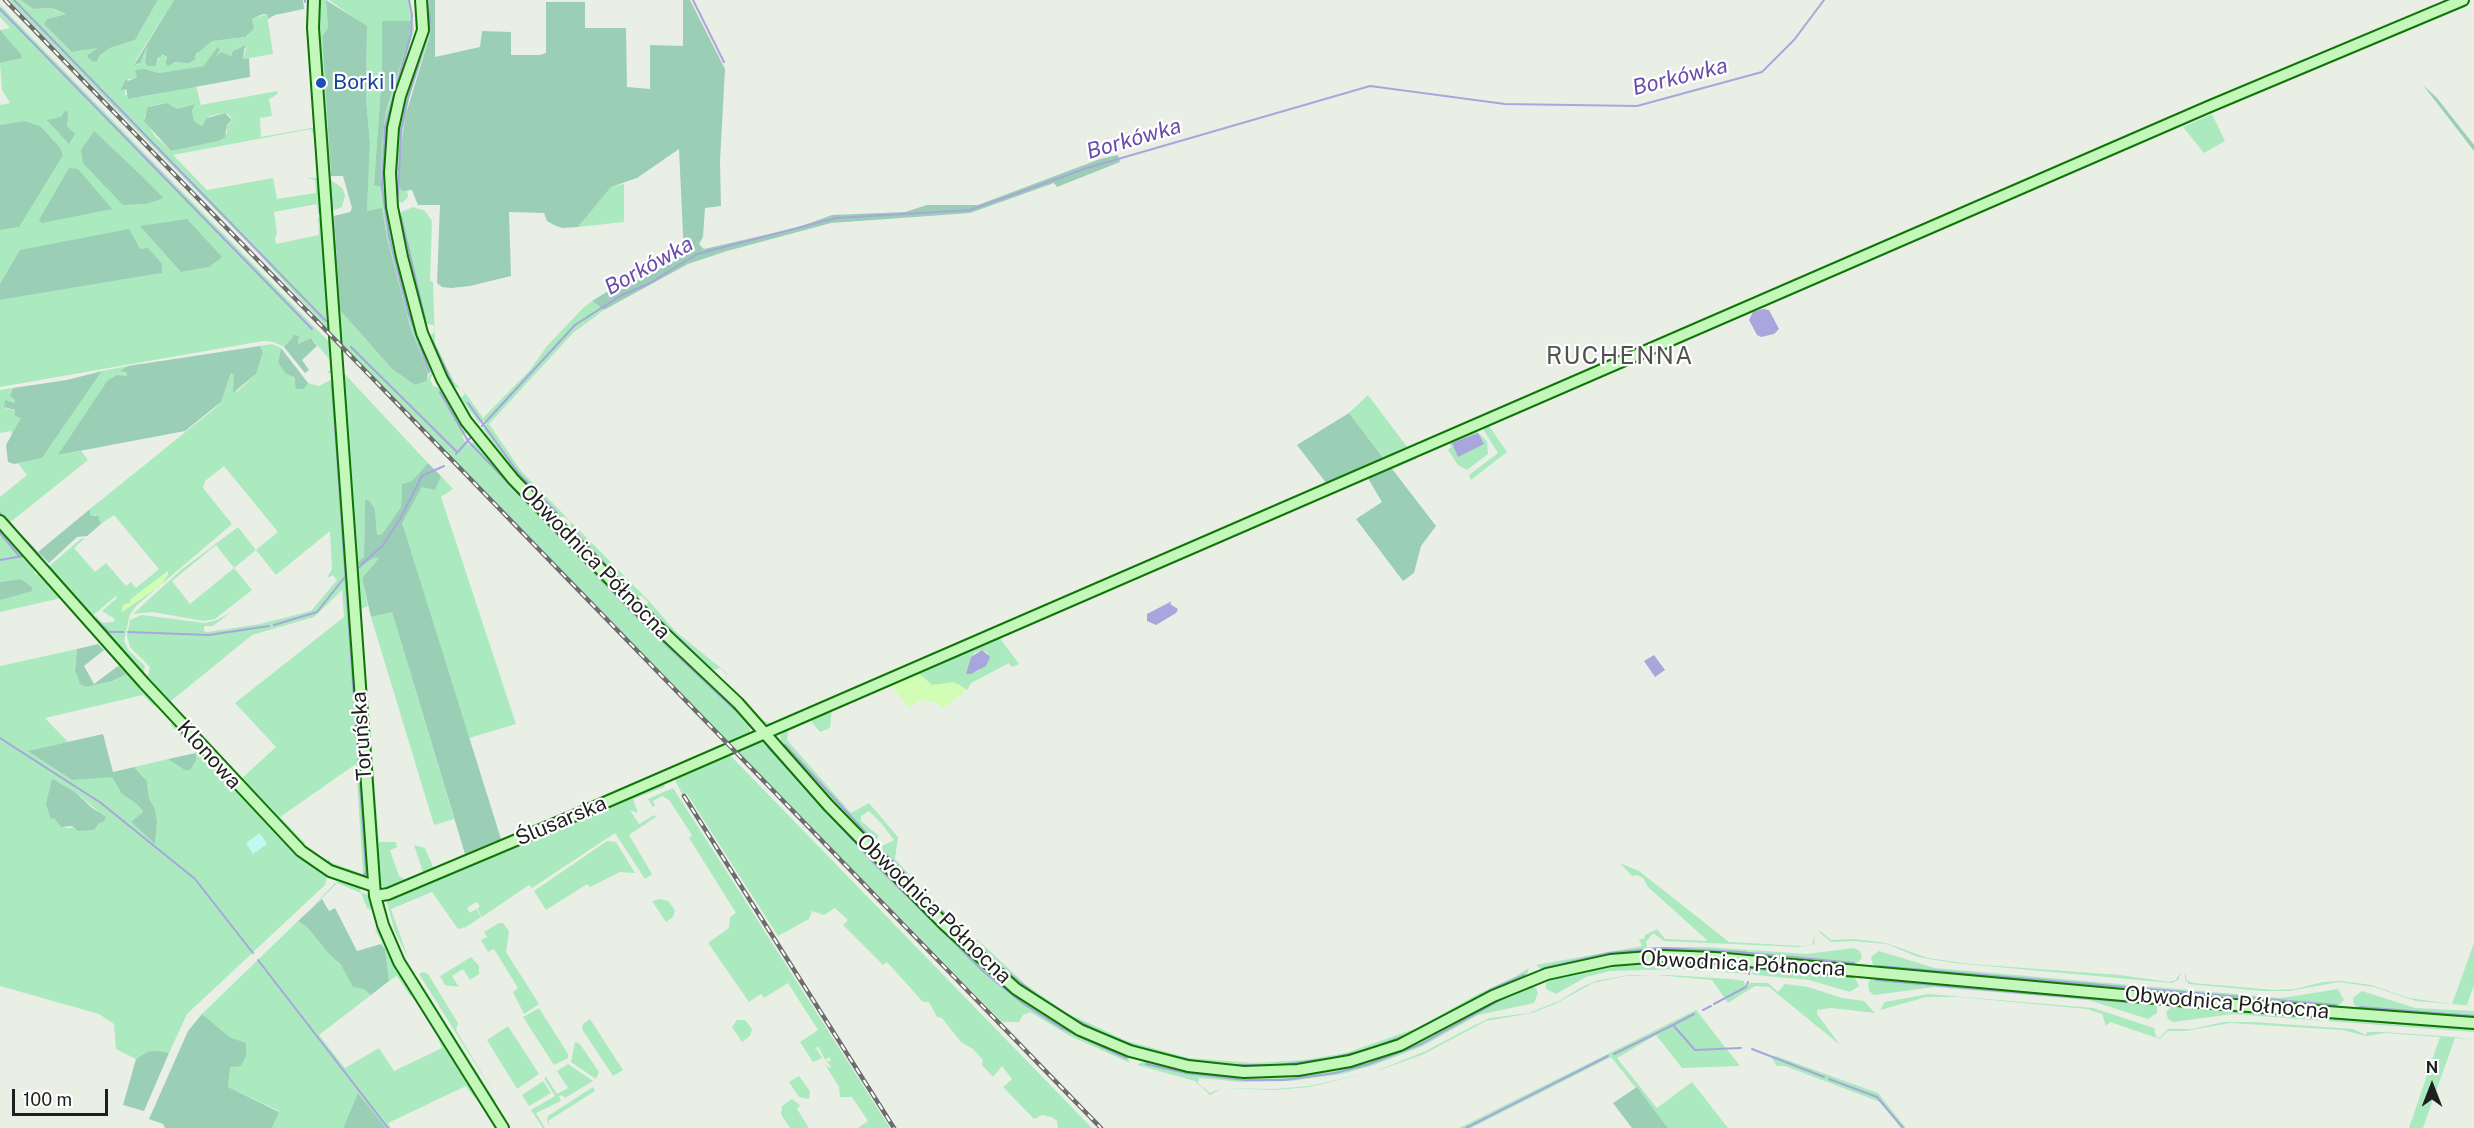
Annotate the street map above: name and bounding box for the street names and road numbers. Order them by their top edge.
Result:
street label: Obwodnica Północna [515,480,675,644]
street label: Toruńska [346,691,378,781]
street label: Klonowa [172,715,246,795]
street label: Ślusarska [512,791,610,851]
street label: Obwodnica Północna [852,829,1016,989]
street label: Obwodnica Północna [1640,946,1846,982]
street label: Obwodnica Północna [2124,982,2330,1024]

